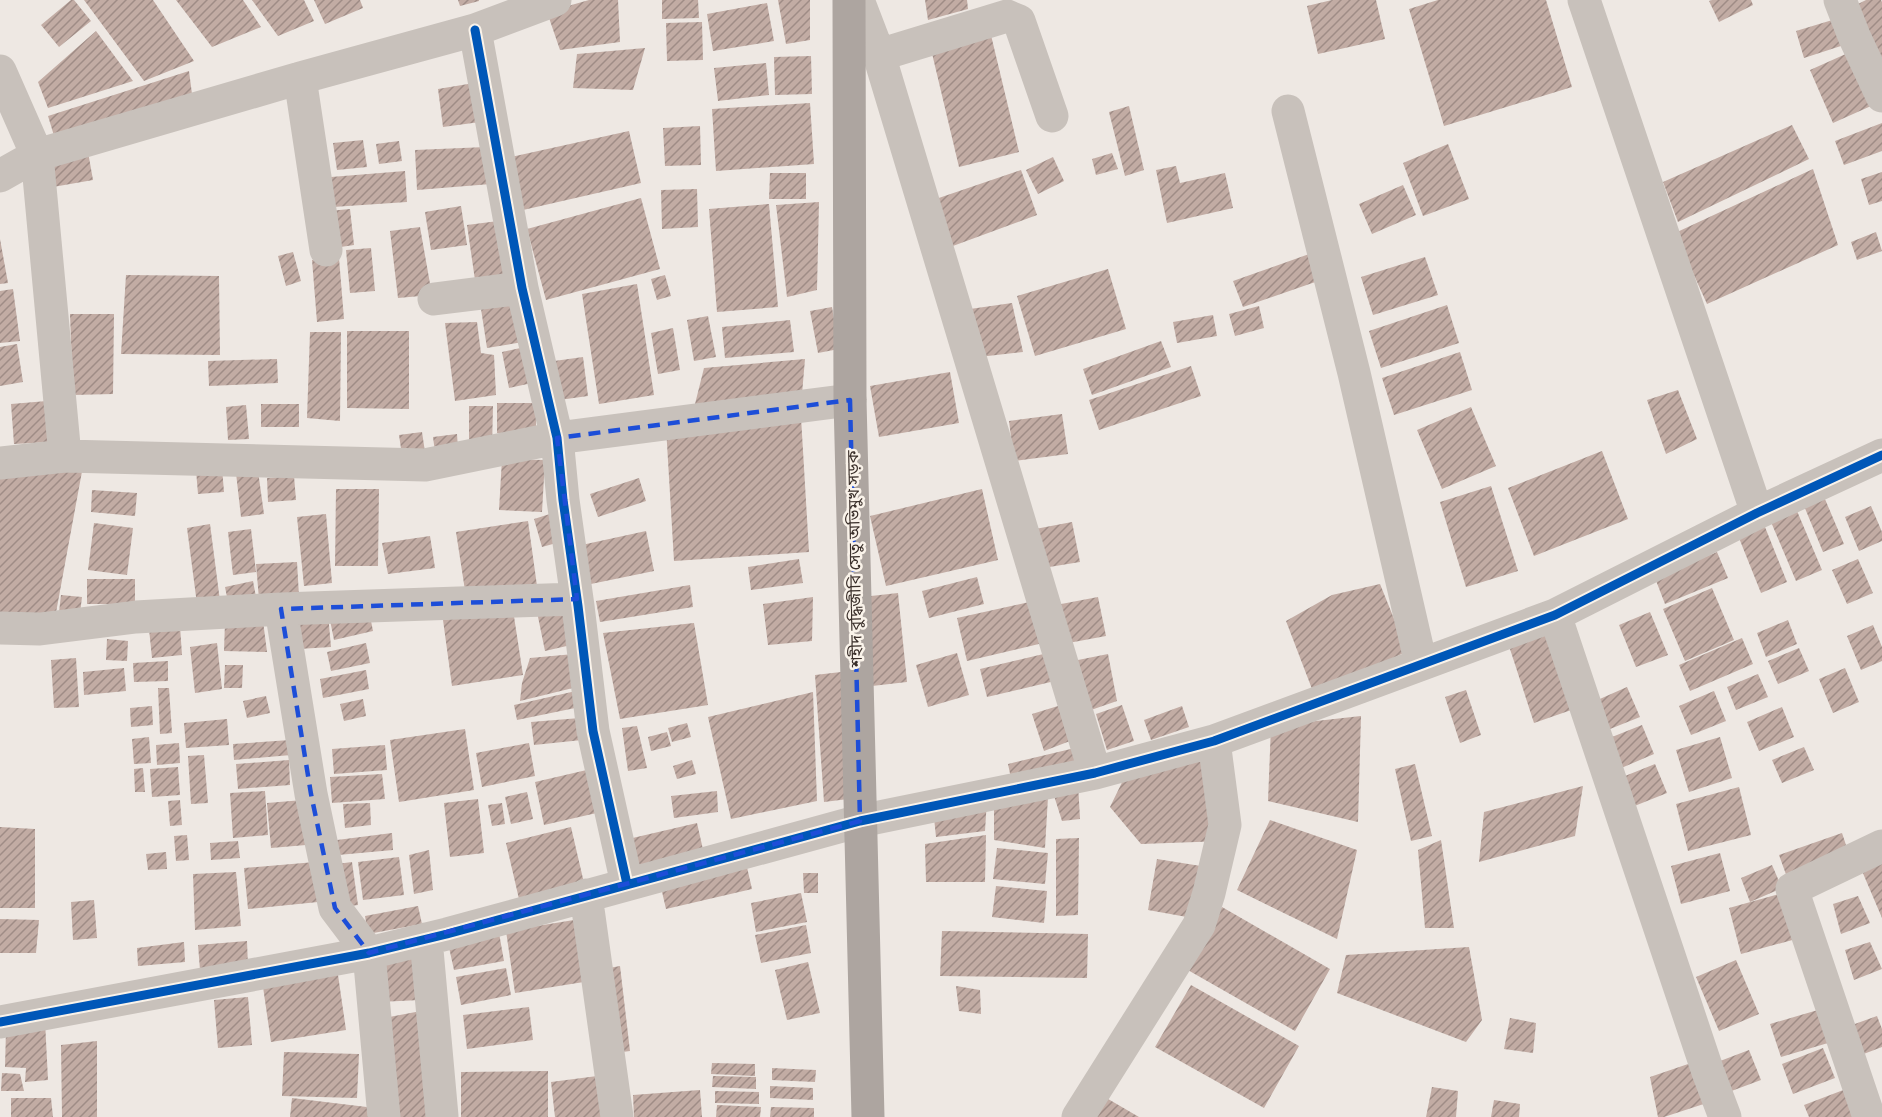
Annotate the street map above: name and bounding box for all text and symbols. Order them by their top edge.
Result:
street label: শহীদ বুদ্ধিজীবি সেতু অভিমুখ সড়ক [843,449,866,669]

